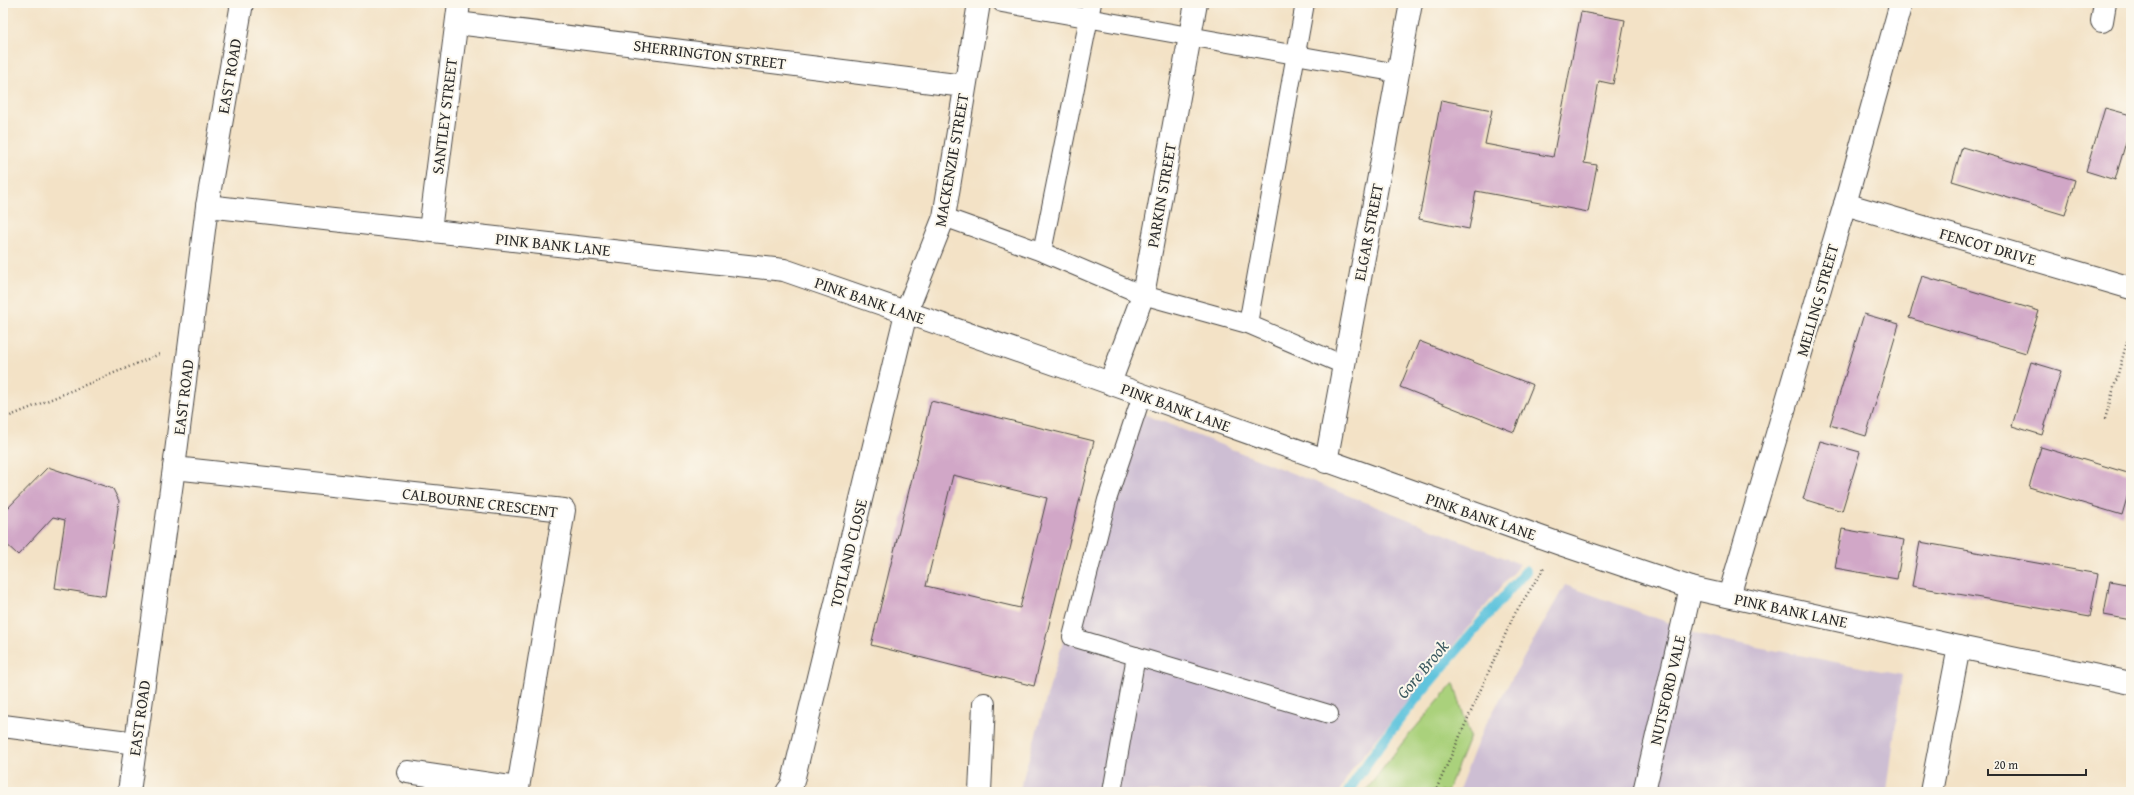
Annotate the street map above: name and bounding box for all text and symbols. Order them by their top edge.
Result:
street label: SHERRINGTON STREET [632,33,788,75]
street label: EAST ROAD [211,36,247,116]
street label: SANTLEY STREET [425,56,463,176]
street label: MACKENZIE STREET [927,91,975,229]
street label: PARKIN STREET [1140,141,1182,249]
street label: ELGAR STREET [1347,181,1389,283]
street label: FENCOT DRIVE [1937,221,2039,271]
street label: PINK BANK LANE [494,226,612,262]
street label: MELLING STREET [1789,241,1845,359]
street label: PINK BANK LANE [812,270,928,330]
street label: EAST ROAD [166,358,200,436]
street label: PINK BANK LANE [1118,376,1234,438]
street label: CALBOURNE CRESCENT [401,481,559,523]
street label: PINK BANK LANE [1423,486,1539,546]
street label: TOTLAND CLOSE [823,496,873,610]
street label: PINK BANK LANE [1732,586,1850,634]
street label: NUTSFORD VALE [1643,633,1691,747]
water label: Gore Brook [1390,634,1454,704]
street label: EAST ROAD [122,678,156,757]
scale bar [1988,751,2086,777]
text: 20 m [1994,756,2018,773]

